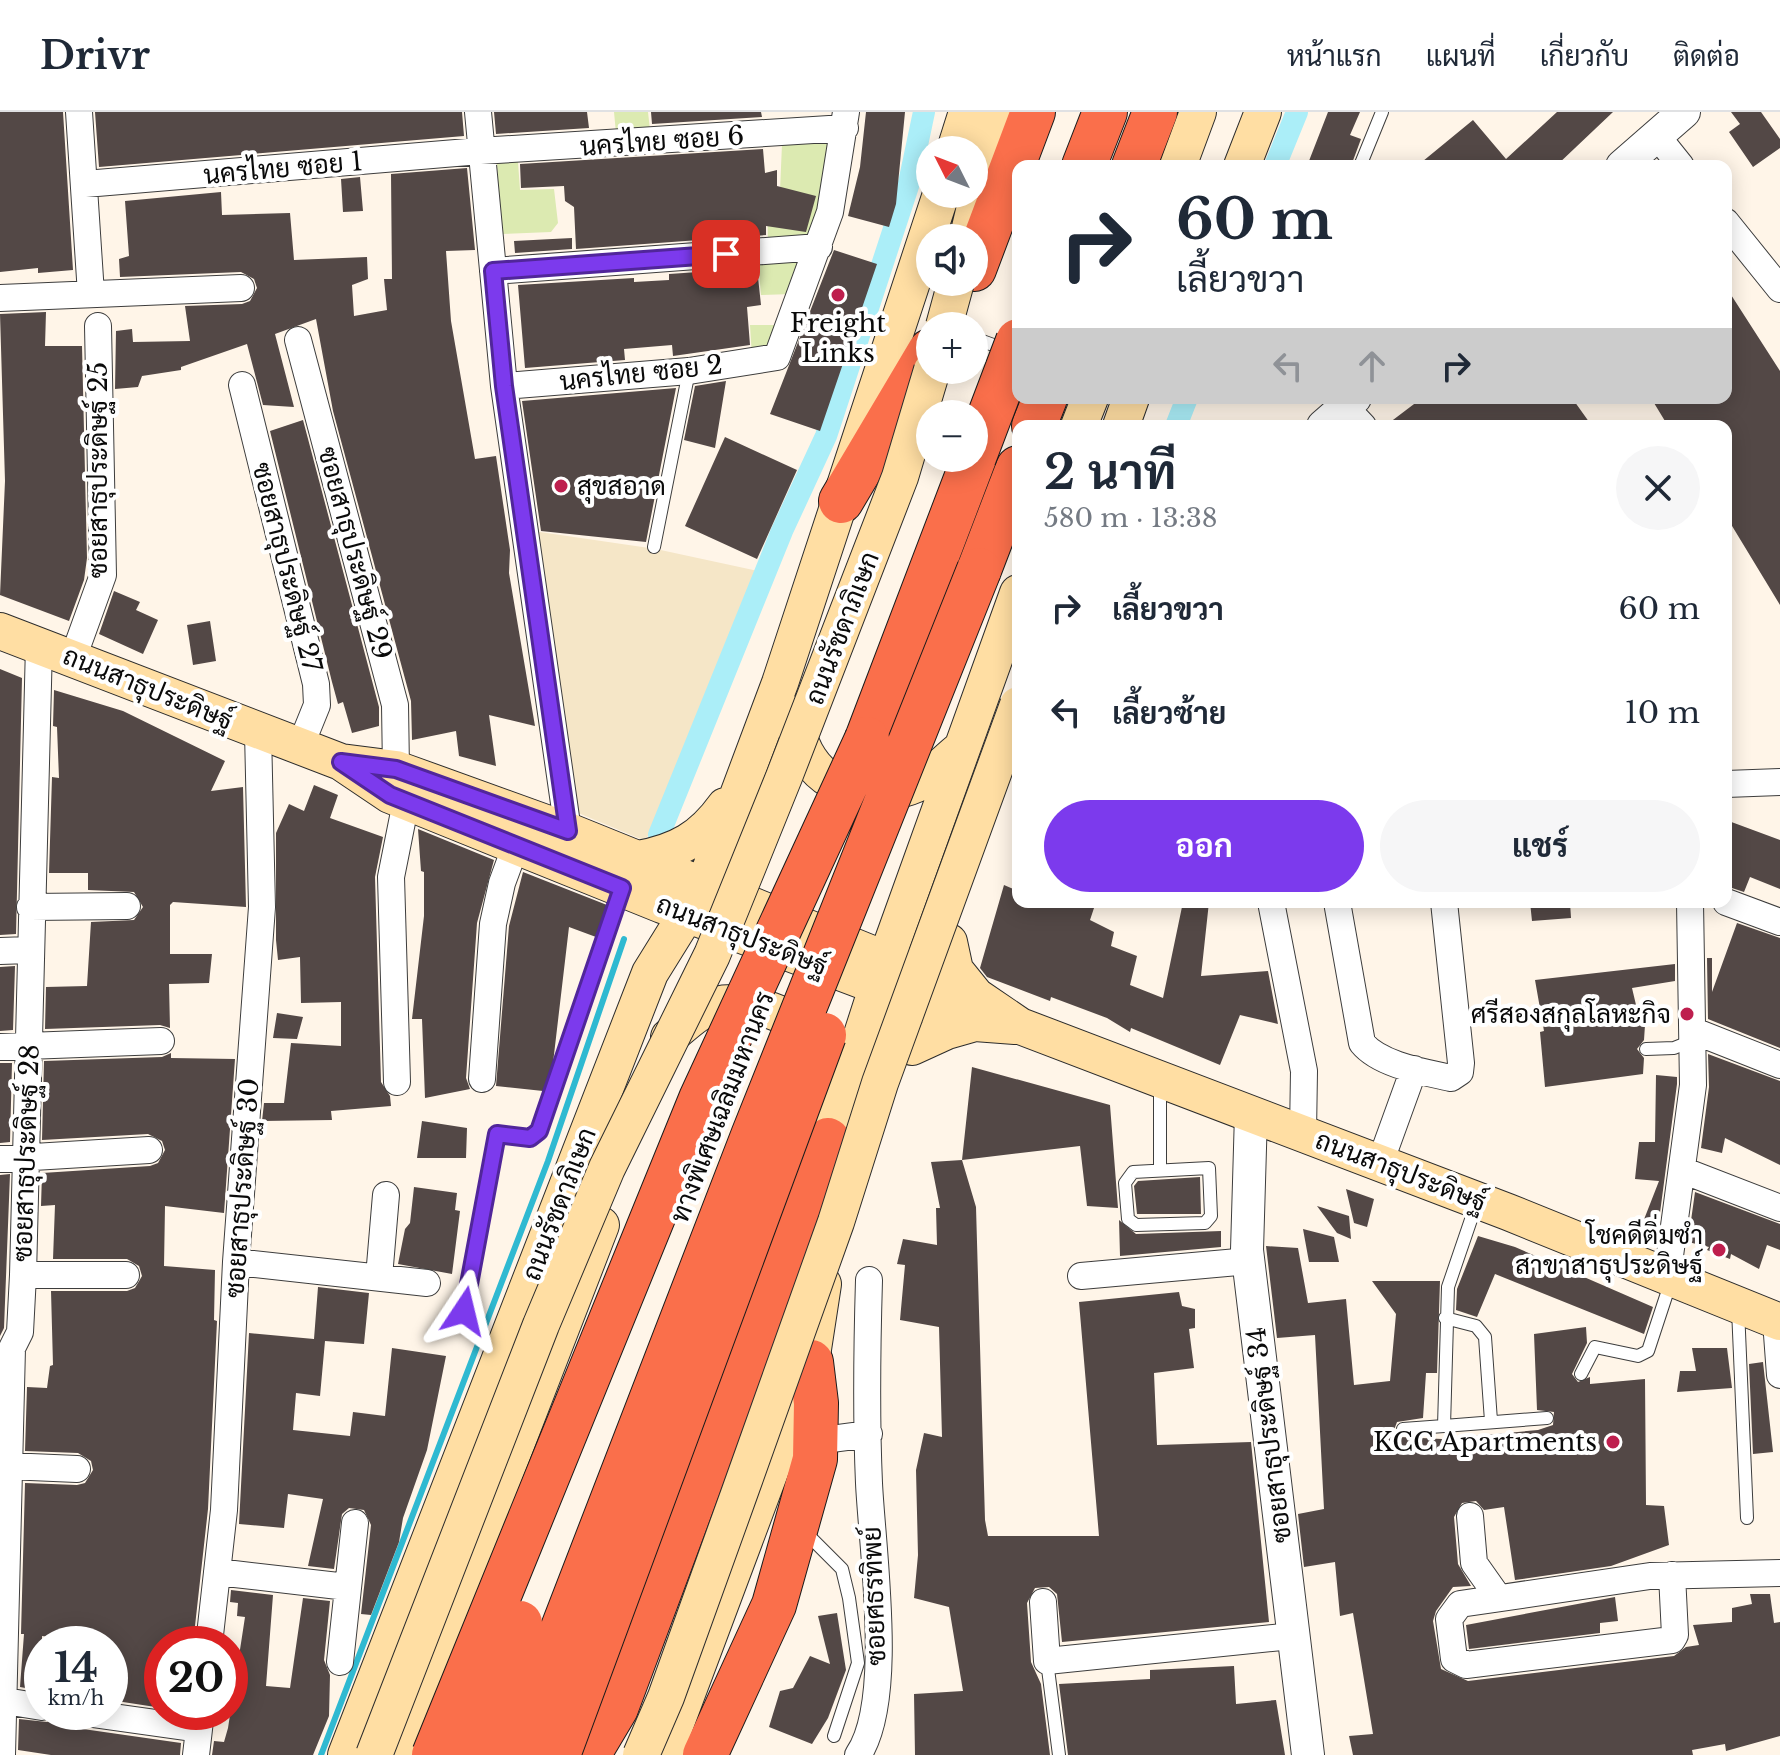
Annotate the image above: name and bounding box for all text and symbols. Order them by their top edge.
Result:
text: Drivr [40,32,150,79]
text: หน้าแรก [1287,39,1382,74]
text: แผนที่ [1426,39,1496,74]
text: เกี่ยวกับ [1540,39,1629,74]
text: ติดต่อ [1673,39,1740,74]
street label: นครไทย ซอย 6 [579,119,745,163]
north arrow [916,136,988,208]
map controls [916,136,988,472]
street label: นครไทย ซอย 1 [202,145,364,191]
text: 60 m [1176,185,1333,254]
icon: right [1044,192,1148,296]
pin [692,220,760,288]
button: sound [916,224,988,296]
icon: arrive [704,232,748,276]
text: เลี้ยวขวา [1176,257,1304,302]
marker: Freight Links [829,286,847,304]
place label: Freight Links [790,307,886,369]
button: + [916,312,988,384]
icon: left [1266,344,1310,388]
icon: ahead [1350,344,1394,388]
icon: right [1434,344,1478,388]
street label: นครไทย ซอย 2 [558,349,724,397]
street label: ซอยสาธุประดิษฐ์ 25 [81,362,116,578]
button: − [916,400,988,472]
text: 2 นาที [1044,442,1176,502]
street label: ซอยสาธุประดิษฐ์ 29 [309,443,400,663]
button: close [1616,446,1700,530]
street label: ซอยสาธุประดิษฐ์ 27 [244,459,330,677]
place label: สุขสอาด [577,470,666,504]
marker: สุขสอาด [552,477,570,495]
text: 580 m · 13:38 [1044,502,1218,534]
street label: ถนนรัชดาภิเษก [798,547,886,709]
icon: right [1044,586,1088,630]
text: 60 m [1618,590,1700,627]
text: เลี้ยวขวา [1112,591,1224,628]
street label: ถนนสาธุประดิษฐ์ [58,638,238,739]
icon: left [1044,690,1088,734]
text: 10 m [1624,694,1700,731]
text: เลี้ยวซ้าย [1112,695,1226,732]
button: ออก [1044,800,1364,892]
button: แชร์ [1380,800,1700,892]
street label: ถนนสาธุประดิษฐ์ [651,887,832,984]
street label: ทางพิเศษเฉลิมมหานคร [663,987,781,1227]
place label: ศรีสองสกุลโลหะกิจ [1471,998,1671,1032]
marker: ศรีสองสกุลโลหะกิจ [1678,1005,1696,1023]
street label: ซอยสาธุประดิษฐ์ 28 [5,1044,48,1262]
street label: ซอยสาธุประดิษฐ์ 30 [217,1077,268,1299]
street label: ถนนรัชดาภิเษก [515,1123,603,1285]
street label: ถนนสาธุประดิษฐ์ [1310,1123,1491,1220]
place label: โชคดีติ่มซำ สาขาสาธุประดิษฐ์ [1515,1214,1703,1283]
marker: โชคดีติ่มซำ สาขาสาธุประดิษฐ์ [1710,1241,1728,1259]
position arrow [422,1269,506,1353]
street label: ซอยสาธุประดิษฐ์ 34 [1239,1325,1300,1545]
place label: KCC Apartments [1373,1426,1597,1458]
marker: KCC Apartments [1604,1433,1622,1451]
street label: ซอยศธรทิพย์ [855,1526,892,1666]
speed limit sign: 20 [144,1626,248,1730]
text: 14 [54,1643,98,1693]
text: km/h [48,1686,104,1710]

